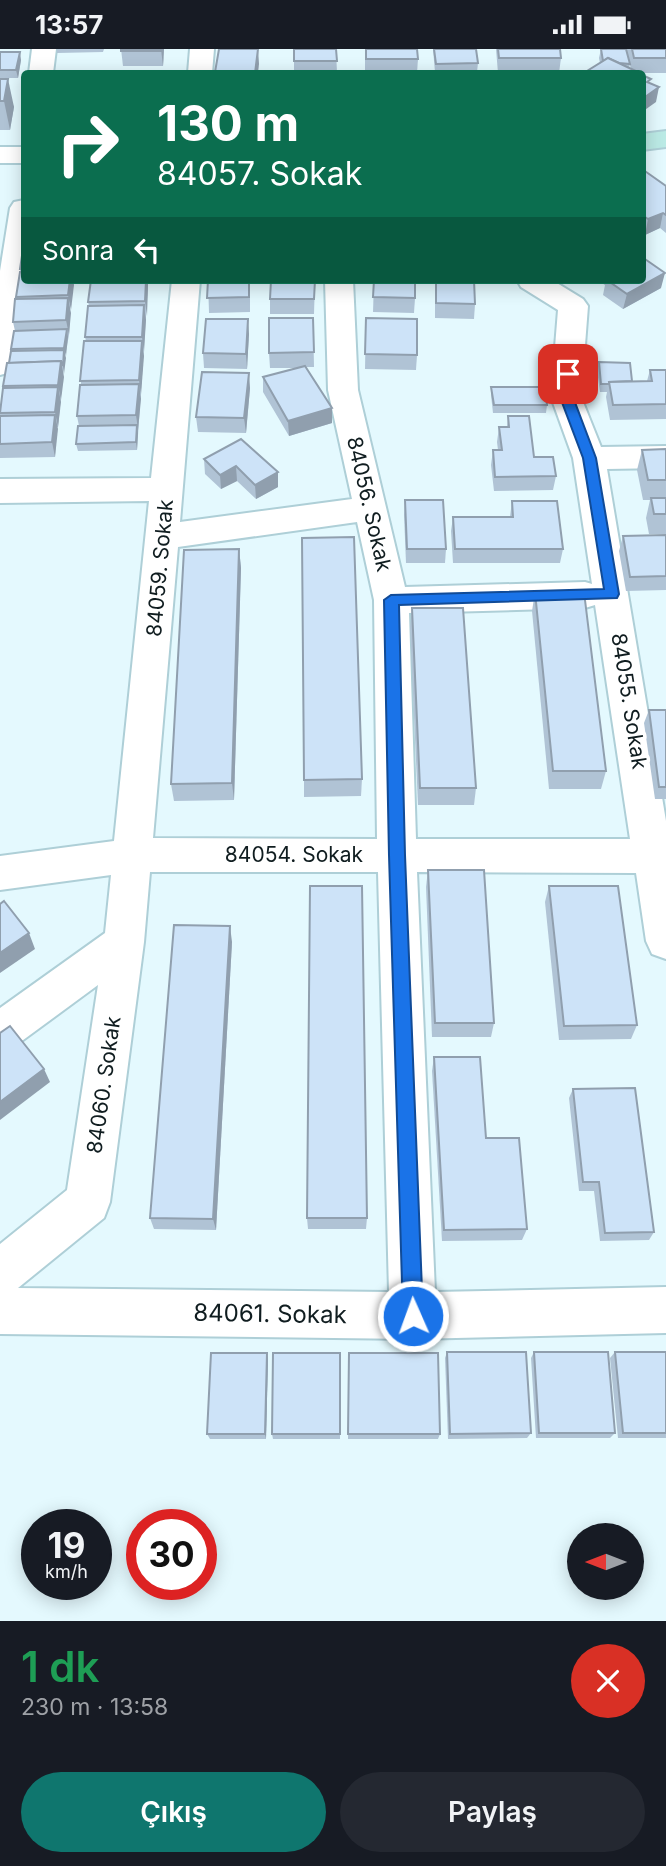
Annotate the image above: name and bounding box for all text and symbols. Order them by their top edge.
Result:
text: 13:57 [35,9,103,40]
text: 130 m [157,94,299,153]
icon: right [42,98,133,189]
text: 84057. Sokak [157,154,362,193]
icon: left [128,231,166,269]
text: Sonra [42,235,114,266]
pin [538,344,598,404]
icon: arrive [549,355,587,393]
street label: 84056. Sokak [342,434,397,574]
street label: 84059. Sokak [141,498,178,638]
street label: 84055. Sokak [606,631,653,771]
street label: 84054. Sokak [225,842,364,867]
street label: 84060. Sokak [81,1014,126,1155]
position arrow [376,1279,450,1353]
street label: 84061. Sokak [193,1298,347,1329]
speed limit sign: 30 [126,1509,217,1600]
north arrow [567,1523,644,1599]
map controls [567,1523,644,1600]
text: 19 [48,1524,85,1566]
text: km/h [45,1561,88,1582]
text: 1 dk [21,1641,99,1692]
button: close [571,1644,645,1718]
text: 230 m · 13:58 [21,1693,168,1721]
button: Çıkış [21,1772,326,1852]
button: Paylaş [340,1772,645,1852]

